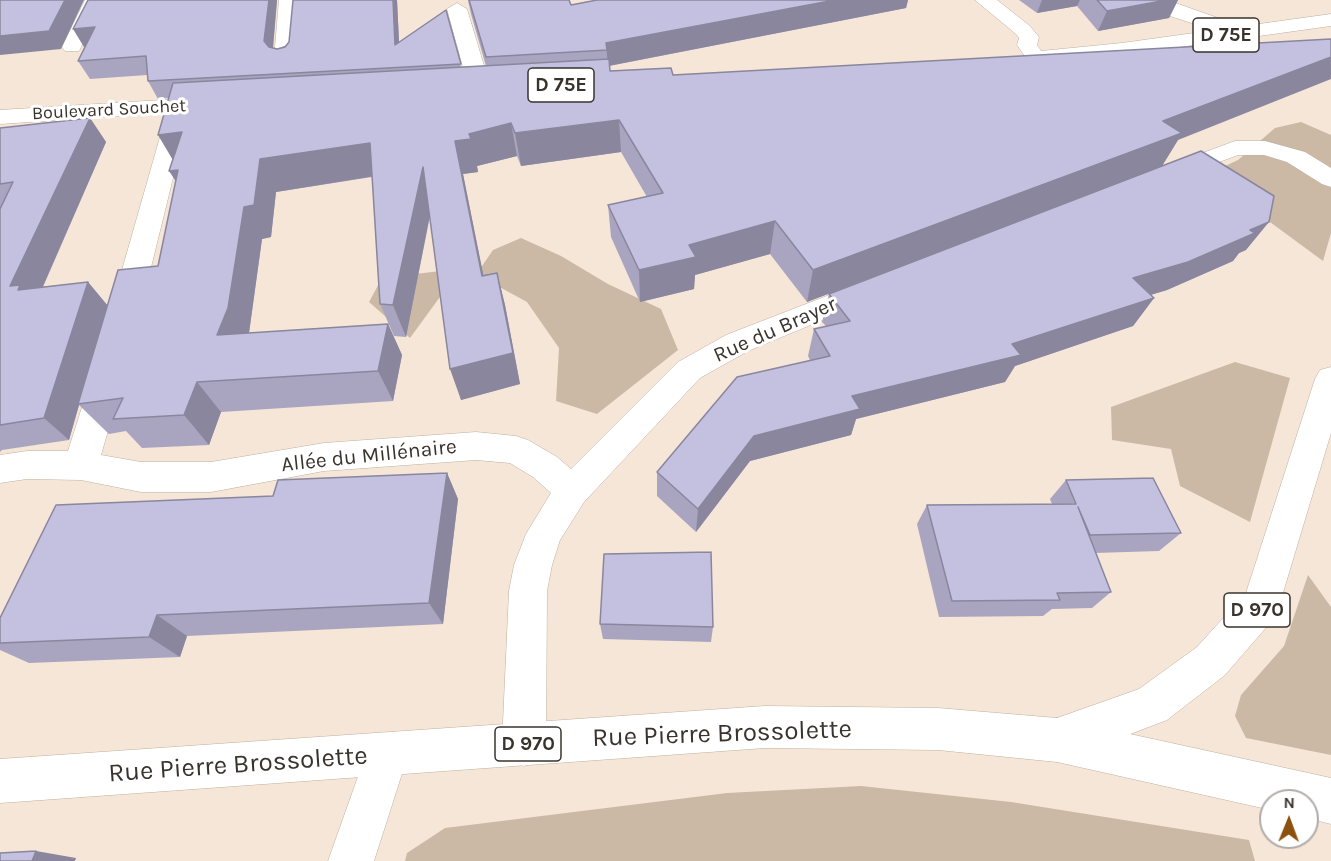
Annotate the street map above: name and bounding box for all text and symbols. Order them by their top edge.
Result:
road number: D 75E [1193,18,1259,52]
road number: D 75E [528,68,594,102]
street label: Boulevard Souchet [31,95,187,125]
street label: Rue du Brayer [710,292,840,368]
street label: Allée du Millénaire [280,434,458,478]
road number: D 970 [1224,593,1290,627]
street label: Rue Pierre Brossolette [592,714,852,754]
road number: D 970 [495,727,561,761]
street label: Rue Pierre Brossolette [107,740,369,790]
north arrow [1259,789,1319,849]
text: N [1283,793,1295,812]

